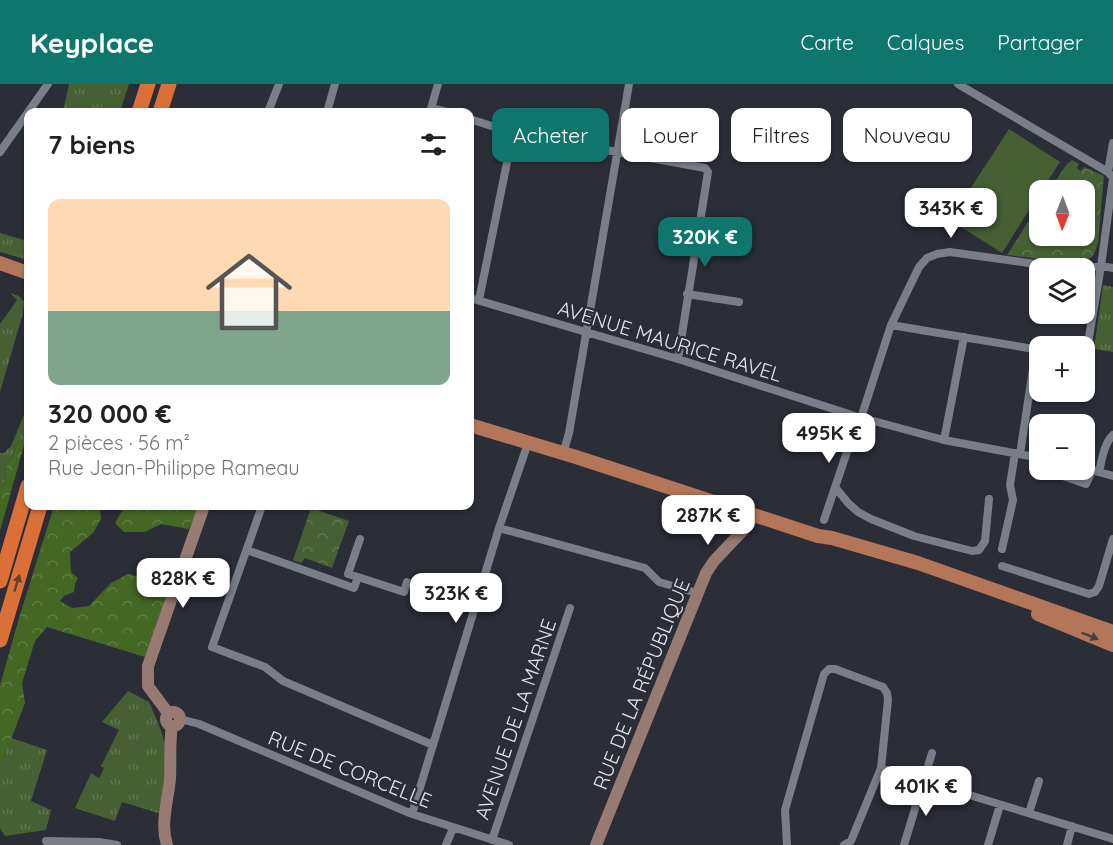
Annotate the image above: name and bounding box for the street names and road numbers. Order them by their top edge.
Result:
street label: AVENUE MAURICE RAVEL [555,295,785,387]
street label: RUE DE LA RÉPUBLIQUE [587,575,695,793]
street label: AVENUE DE LA MARNE [469,615,561,823]
street label: RUE DE CORCELLE [265,725,435,813]

